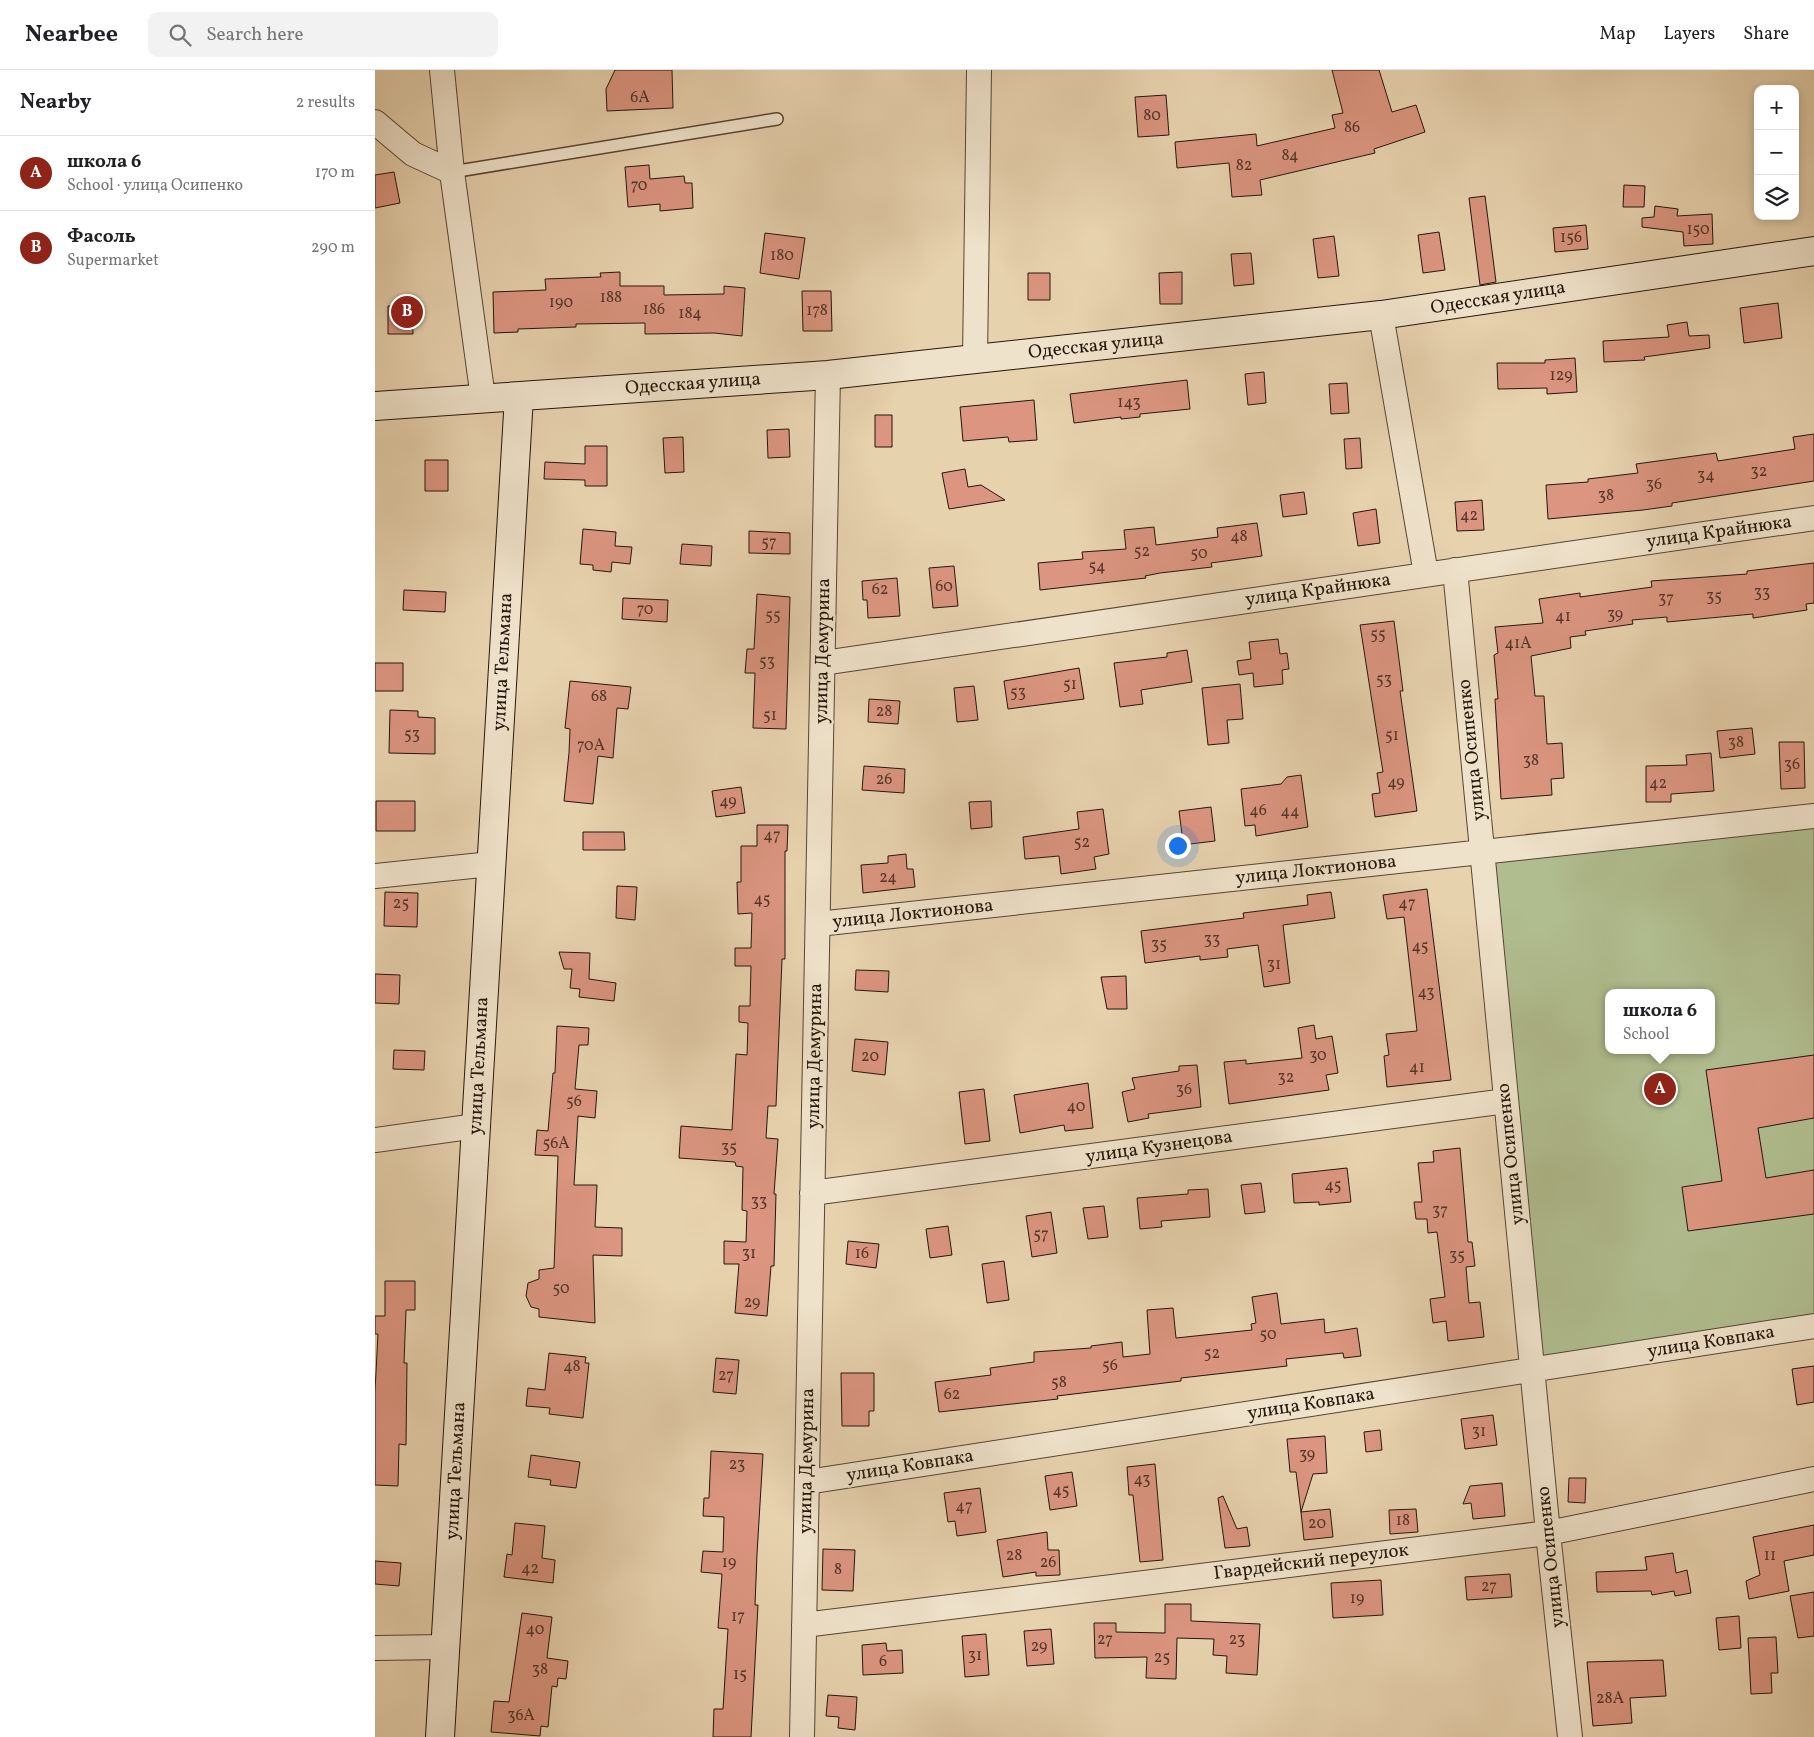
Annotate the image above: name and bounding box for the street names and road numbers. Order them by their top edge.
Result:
street label: Одесская улица [1429,275,1567,321]
street label: Одесская улица [1027,326,1165,366]
street label: Одесская улица [624,366,762,402]
street label: улица Крайнюка [1644,509,1794,555]
street label: улица Крайнюка [1243,567,1393,613]
street label: улица Демурина [809,578,837,724]
street label: улица Тельмана [486,592,520,732]
street label: улица Осипенко [1452,678,1492,822]
street label: улица Локтионова [1234,849,1398,891]
street label: улица Локтионова [831,893,995,935]
street label: улица Демурина [801,983,829,1129]
street label: улица Тельмана [462,996,496,1136]
street label: улица Осипенко [1491,1082,1531,1226]
street label: улица Кузнецова [1084,1124,1234,1170]
street label: улица Ковпака [1645,1319,1777,1365]
street label: улица Ковпака [1245,1381,1377,1427]
street label: улица Демурина [793,1388,821,1534]
street label: улица Тельмана [439,1401,473,1541]
street label: улица Ковпака [844,1443,976,1489]
street label: улица Осипенко [1531,1485,1571,1629]
street label: Гвардейский переулок [1212,1537,1410,1587]

